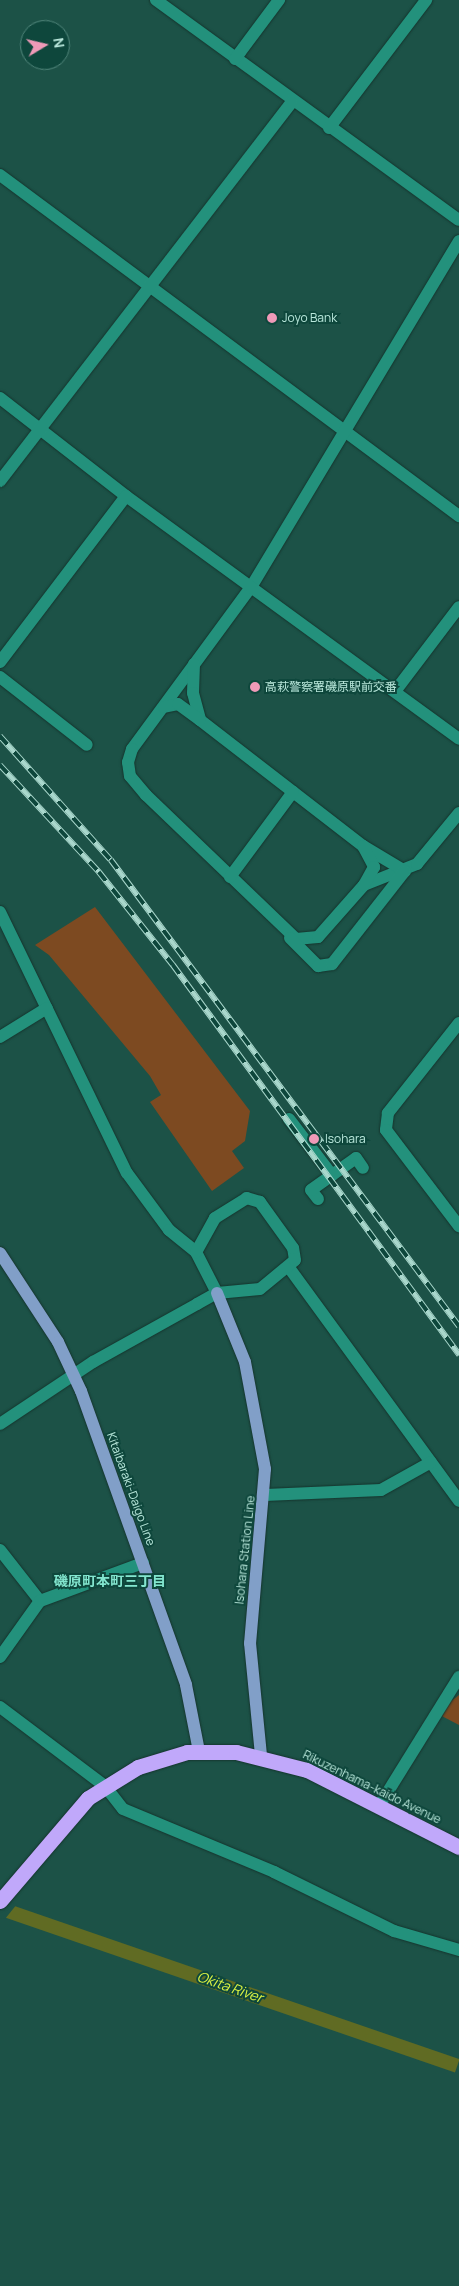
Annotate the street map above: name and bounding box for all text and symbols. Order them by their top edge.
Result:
north arrow [20,20,70,70]
text: N [49,36,69,49]
place label: Joyo Bank [282,311,337,325]
marker: Joyo Bank [266,312,278,324]
place label: 高萩警察署磯原駅前交番 [265,680,397,694]
marker: 高萩警察署磯原駅前交番 [249,681,261,693]
marker: Isohara [307,1132,321,1146]
place label: Isohara [325,1132,366,1146]
street label: Kitaibaraki-Daigo Line [104,1430,158,1548]
street label: Isohara Station Line [232,1495,258,1605]
district label: 磯原町本町三丁目 [54,1573,166,1589]
street label: Rikuzenhama-kaido Avenue [301,1747,443,1827]
water label: Okita River [195,1968,265,2006]

